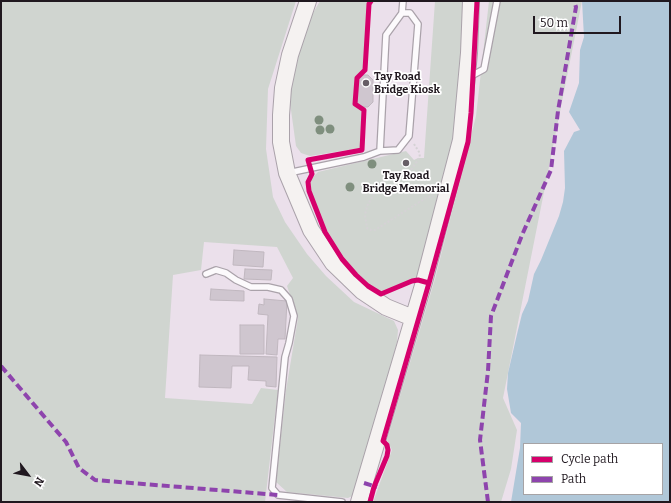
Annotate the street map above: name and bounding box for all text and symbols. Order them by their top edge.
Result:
scale bar [535,8,623,34]
text: 50 m [540,16,568,30]
place label: Tay Road Bridge Kiosk [374,70,440,96]
marker: Tay Road Bridge Kiosk [361,78,371,88]
marker: Tay Road Bridge Memorial [401,158,411,168]
place label: Tay Road Bridge Memorial [363,169,449,195]
legend [523,443,663,495]
text: Cycle path [561,452,618,466]
north arrow [8,455,48,495]
text: Path [561,472,586,486]
text: N [31,475,46,489]

